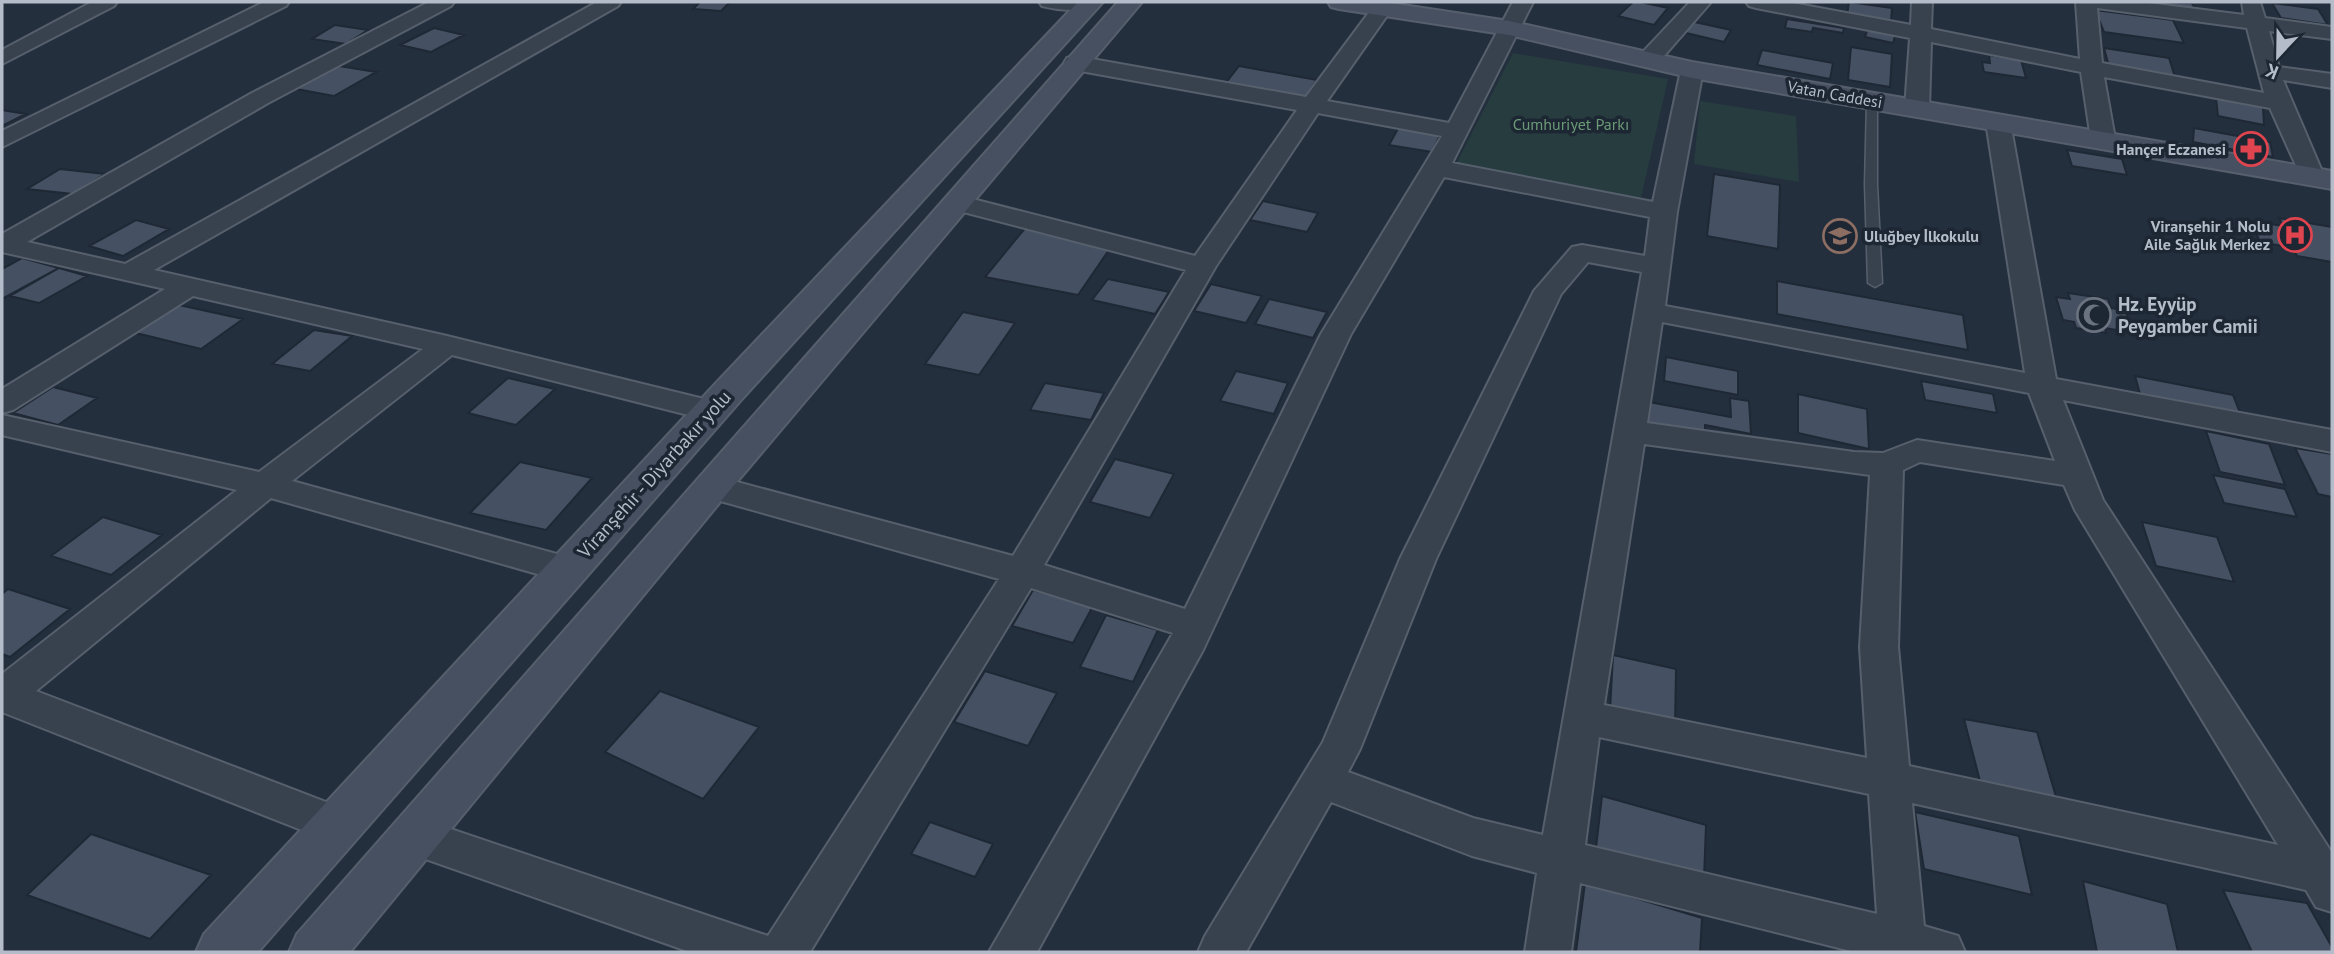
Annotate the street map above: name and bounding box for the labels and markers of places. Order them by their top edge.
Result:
pharmacy icon: Hançer Eczanesi [2232,130,2270,168]
place label: Hançer Eczanesi [2116,139,2226,159]
place label: Viranşehir 1 Nolu Aile Sağlık Merkez [2144,216,2270,254]
hospital icon: Viranşehir 1 Nolu Aile Sağlık Merkez [2276,216,2314,254]
school or university icon: Uluğbey İlkokulu [1821,217,1859,255]
place label: Uluğbey İlkokulu [1864,226,1979,246]
place label: Hz. Eyyüp Peygamber Camii [2118,292,2258,338]
mosque icon: Hz. Eyyüp Peygamber Camii [2075,296,2113,334]

